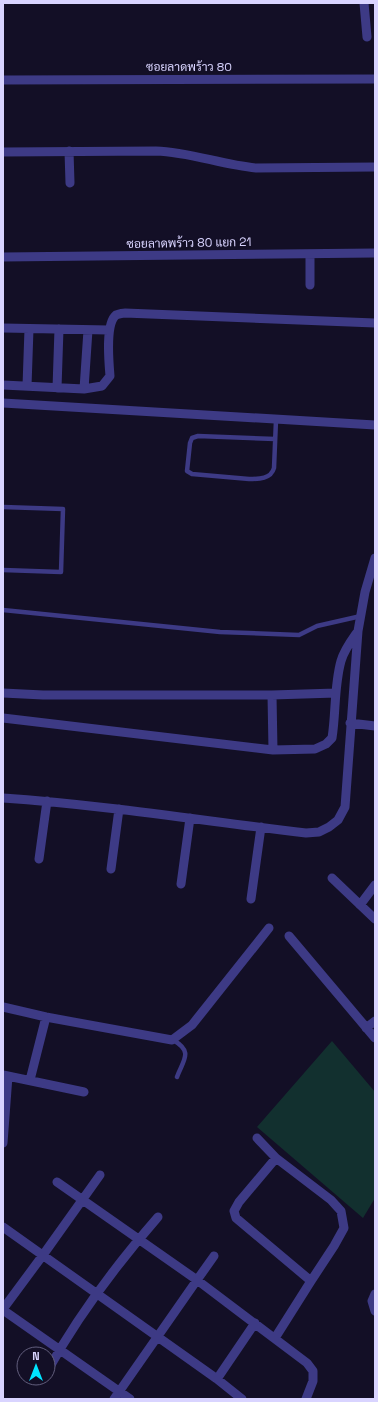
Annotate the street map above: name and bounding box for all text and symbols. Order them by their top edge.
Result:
street label: ซอยลาดพร้าว 80 [146,59,232,75]
street label: ซอยลาดพร้าว 80 แยก 21 [126,234,252,252]
north arrow [16,1346,56,1386]
text: N [32,1349,40,1363]

